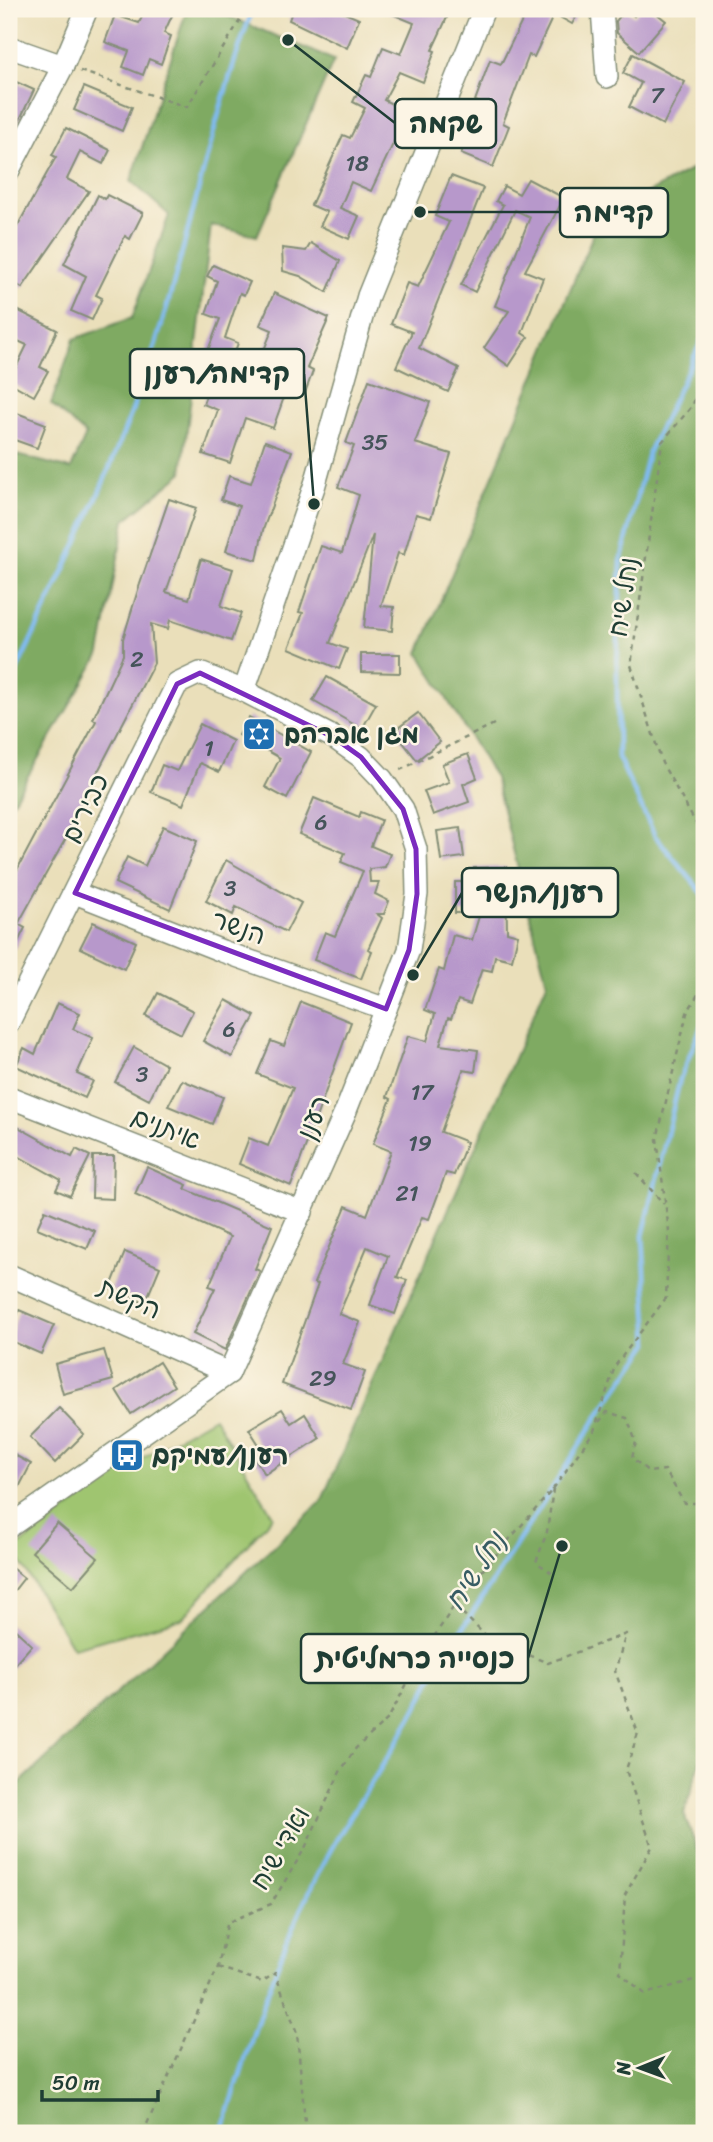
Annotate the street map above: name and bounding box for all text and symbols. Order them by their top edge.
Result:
house number: 7 [650,75,665,116]
callout: שקמה [395,99,496,148]
text: שקמה [409,99,483,148]
house number: 18 [345,143,369,184]
callout: קדימה [560,188,668,237]
text: קדימה [574,188,654,237]
callout: קדימה/רענן [130,349,304,398]
text: קדימה/רענן [144,349,290,398]
house number: 35 [362,422,388,463]
street label: נחל שיח [595,554,651,640]
house number: 2 [130,639,144,680]
place label: מגן אברהם [284,711,419,757]
synagogue icon: מגן אברהם [240,715,278,753]
house number: 1 [204,728,214,769]
street label: כבירים [48,765,122,851]
house number: 6 [314,802,328,843]
house number: 3 [224,868,237,909]
callout: רענן/הנשר [462,868,618,917]
text: רענן/הנשר [476,868,604,917]
street label: הנשר [205,896,273,958]
house number: 6 [222,1009,236,1050]
house number: 3 [136,1054,149,1095]
house number: 17 [411,1072,435,1113]
street label: רענן [283,1087,343,1147]
street label: איתנים [124,1093,208,1163]
house number: 19 [408,1123,432,1164]
house number: 21 [395,1173,419,1214]
street label: הקשת [89,1263,169,1332]
house number: 29 [309,1358,337,1399]
place label: רענן/עמיקם [152,1432,288,1478]
bus stop icon: רענן/עמיקם [108,1436,146,1474]
water label: נחל שיח [431,1520,520,1621]
callout: כנסייה כרמליטית [301,1634,528,1683]
text: כנסייה כרמליטית [313,1634,515,1683]
street label: ואדי שיח [237,1797,323,1899]
north arrow [604,2034,674,2104]
scale bar [42,2058,158,2102]
text: N [607,2061,640,2076]
text: 50 m [52,2064,100,2102]

